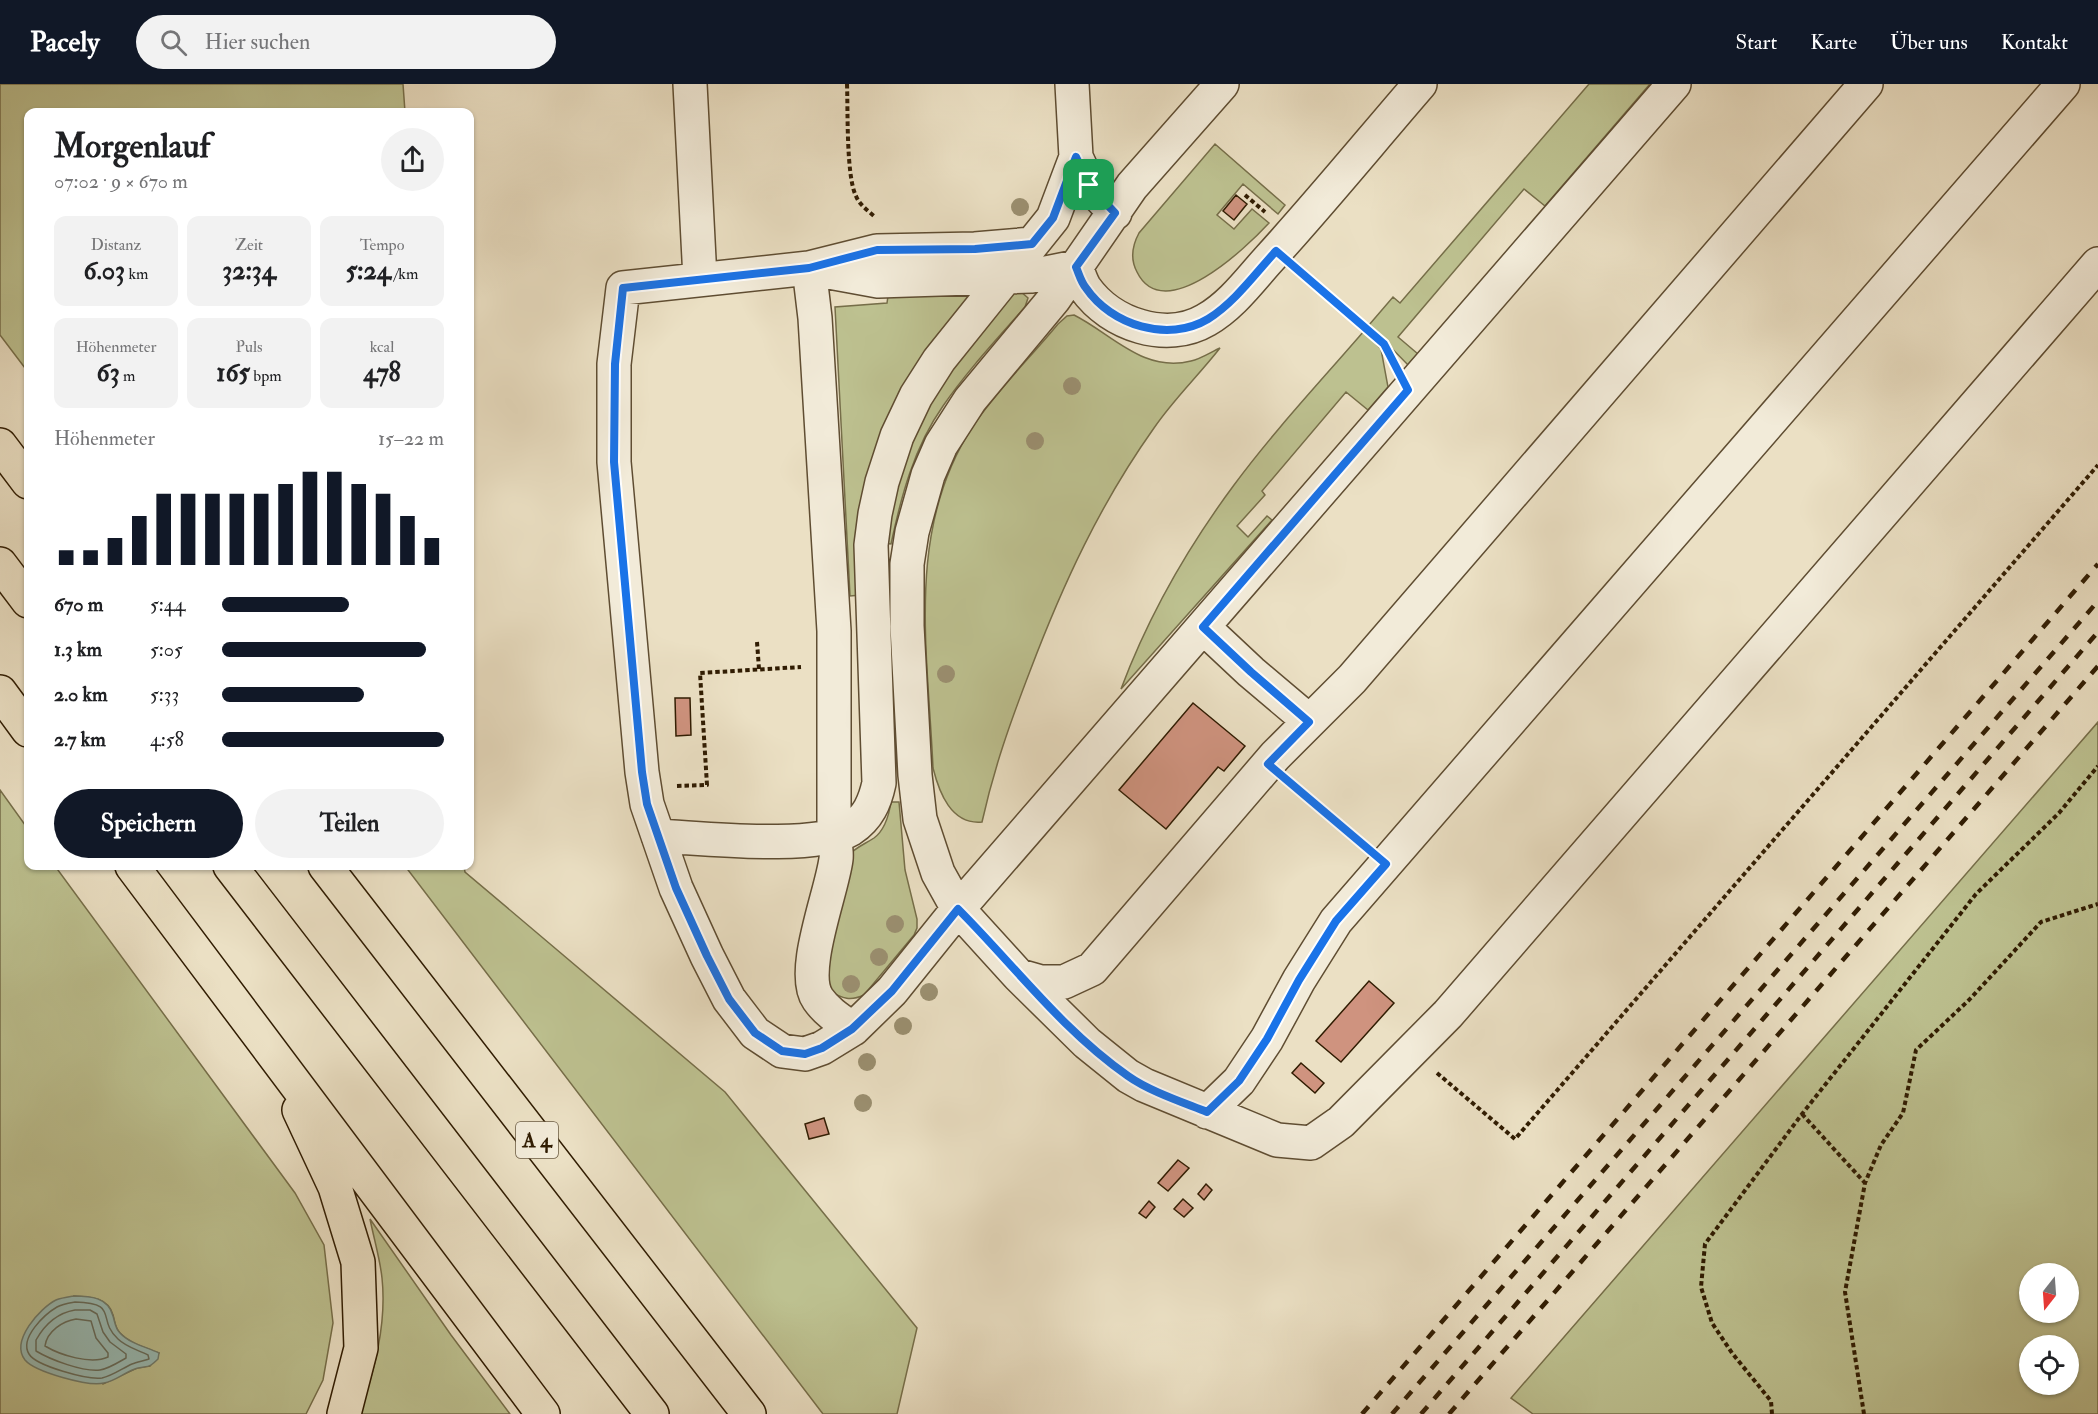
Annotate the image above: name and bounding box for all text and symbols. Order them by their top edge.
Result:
search box [136,15,556,69]
text: Pacely [30,25,100,60]
icon: search [157,26,190,59]
text: Hier suchen [205,28,310,56]
text: Start [1735,29,1777,56]
text: Karte [1810,29,1857,56]
text: Über uns [1890,29,1968,56]
text: Kontakt [2001,29,2068,56]
text: Morgenlauf [54,126,210,167]
button: share [381,128,444,191]
pin [1063,159,1114,210]
icon: arrive [1072,168,1105,201]
text: 07:02 · 9 × 670 m [54,169,188,194]
text: Distanz [91,235,141,255]
text: Zeit [235,235,263,255]
text: Tempo [360,235,404,255]
text: 6.03 [84,255,125,287]
text: 32:34 [222,255,276,287]
text: 5:24 [346,255,391,287]
text: km [125,264,148,284]
text: /km [391,264,418,284]
text: Höhenmeter [76,337,156,357]
text: Puls [235,337,263,357]
text: kcal [370,337,394,357]
text: 63 [97,357,120,389]
text: 165 [216,357,250,389]
text: 478 [363,357,401,389]
text: m [120,366,135,386]
text: bpm [250,366,282,386]
text: Höhenmeter [54,426,155,451]
text: 15–22 m [378,426,444,451]
text: 670 m [54,592,103,617]
text: 5:44 [150,592,185,617]
text: 1.3 km [54,637,102,662]
text: 5:05 [150,637,183,662]
text: 2.0 km [54,682,108,707]
text: 5:33 [150,682,179,707]
text: 2.7 km [54,727,106,752]
text: 4:58 [150,727,184,752]
button: Speichern [54,789,243,858]
button: Teilen [255,789,444,858]
road number: A 4 [516,1122,558,1158]
north arrow [2019,1263,2079,1323]
map controls [2019,1263,2079,1395]
button: locate [2019,1335,2079,1395]

